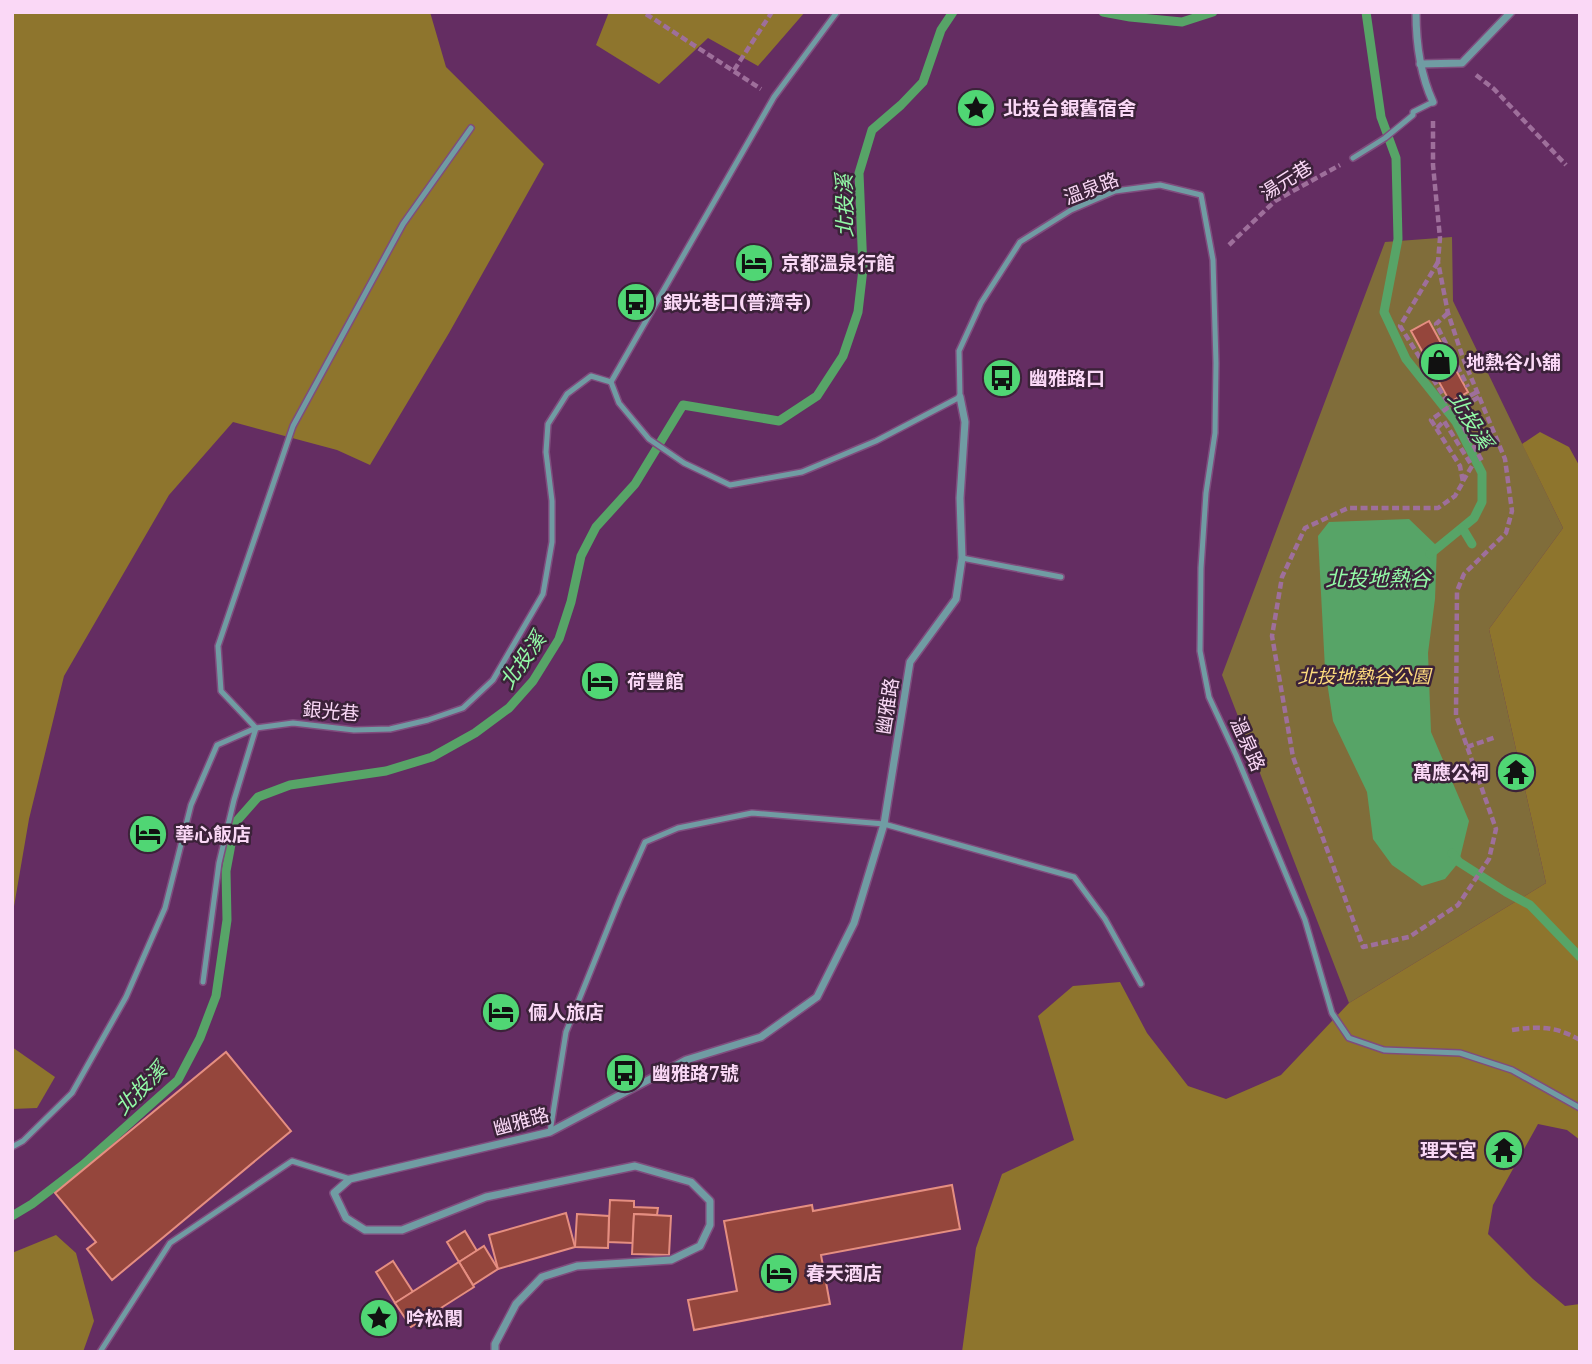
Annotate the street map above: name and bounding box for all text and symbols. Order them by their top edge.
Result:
place icon: 北投台銀舊宿舍 [955,87,997,129]
place label: 北投台銀舊宿舍 [1003,95,1136,121]
street label: 湯元巷 [1255,154,1317,206]
street label: 溫泉路 [1060,166,1122,210]
water label: 北投溪 [829,171,859,238]
hotel icon: 京都溫泉行館 [733,242,775,284]
place label: 京都溫泉行館 [781,250,895,276]
bus stop icon: 銀光巷口(普濟寺) [615,281,657,323]
place label: 銀光巷口(普濟寺) [663,289,811,315]
shop icon: 地熱谷小舖 [1418,341,1460,383]
place label: 地熱谷小舖 [1466,349,1561,375]
bus stop icon: 幽雅路口 [981,357,1023,399]
place label: 幽雅路口 [1029,365,1105,391]
water label: 北投溪 [1442,386,1501,457]
water label: 北投地熱谷 [1326,564,1432,592]
water label: 北投溪 [492,624,553,694]
hotel icon: 荷豐館 [579,660,621,702]
park label: 北投地熱谷公園 [1297,663,1433,689]
place label: 荷豐館 [627,668,684,694]
street label: 幽雅路 [870,676,904,736]
street label: 銀光巷 [301,696,361,726]
street label: 溫泉路 [1225,713,1271,775]
temple icon: 萬應公祠 [1495,751,1537,793]
place label: 萬應公祠 [1413,759,1489,785]
hotel icon: 華心飯店 [127,813,169,855]
place label: 華心飯店 [175,821,251,847]
hotel icon: 倆人旅店 [480,991,522,1033]
place label: 倆人旅店 [528,999,604,1025]
bus stop icon: 幽雅路7號 [604,1052,646,1094]
water label: 北投溪 [108,1054,174,1120]
place label: 幽雅路7號 [652,1060,739,1086]
street label: 幽雅路 [490,1101,552,1141]
temple icon: 理天宮 [1483,1129,1525,1171]
place label: 理天宮 [1420,1137,1477,1163]
hotel icon: 春天酒店 [758,1252,800,1294]
place label: 春天酒店 [806,1260,882,1286]
place icon: 吟松閣 [358,1297,400,1339]
place label: 吟松閣 [406,1305,463,1331]

